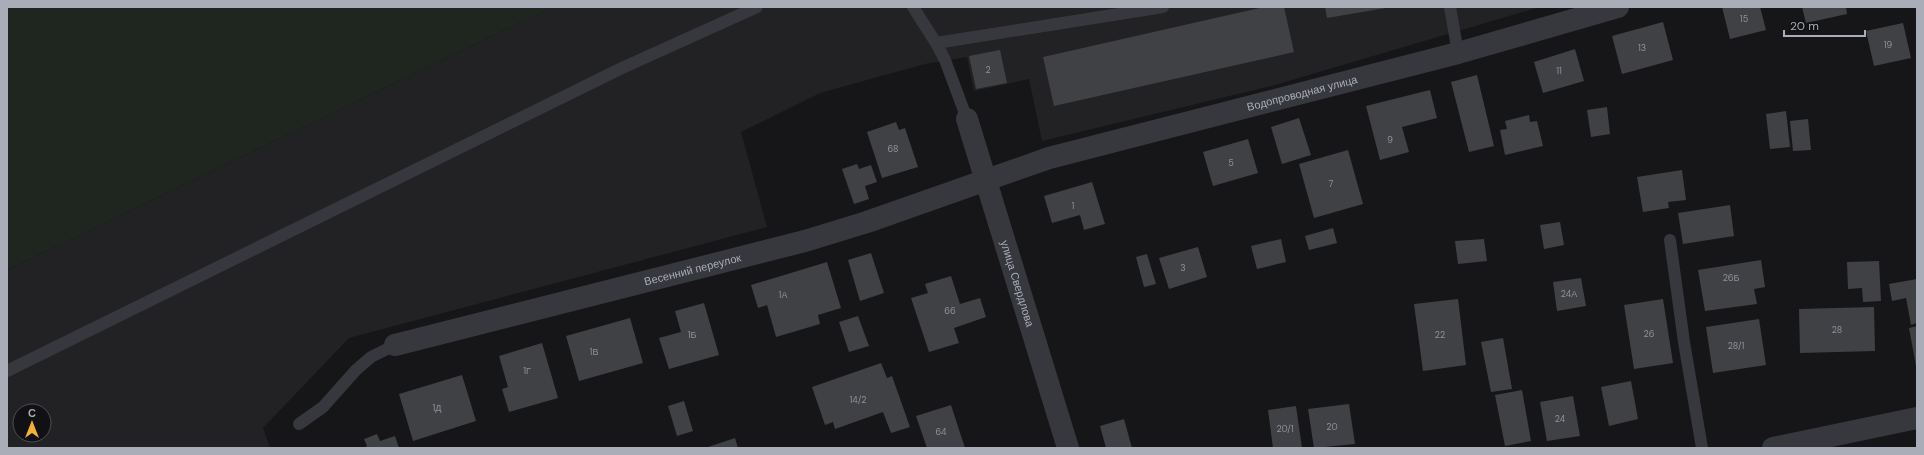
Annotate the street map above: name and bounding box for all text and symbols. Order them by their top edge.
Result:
scale bar [1784,12,1865,38]
house number: 15 [1740,13,1748,25]
text: 20 m [1790,18,1819,34]
house number: 19 [1884,39,1893,51]
house number: 13 [1638,42,1646,54]
house number: 2 [985,64,991,76]
house number: 11 [1556,65,1562,77]
street label: Водопроводная улица [1245,72,1360,114]
house number: 9 [1387,134,1393,146]
house number: 68 [887,143,899,155]
house number: 5 [1228,157,1234,169]
house number: 7 [1329,178,1334,190]
house number: 1 [1072,200,1075,212]
street label: улица Свердлова [998,238,1038,329]
street label: Весенний переулок [643,250,743,289]
house number: 3 [1180,262,1186,274]
house number: 26Б [1723,272,1739,284]
house number: 24А [1561,288,1577,300]
house number: 1А [779,289,787,301]
house number: 66 [944,305,956,317]
house number: 28 [1832,324,1842,336]
house number: 26 [1644,328,1655,340]
house number: 1Б [688,329,696,341]
house number: 22 [1435,329,1445,341]
house number: 28/1 [1728,340,1744,352]
house number: 1В [590,346,598,358]
house number: 1Г [523,365,531,377]
house number: 14/2 [850,394,866,406]
house number: 1Д [433,402,441,414]
north arrow [12,403,52,443]
text: С [28,406,36,420]
house number: 24 [1555,413,1566,425]
house number: 20 [1326,421,1338,433]
house number: 20/1 [1276,423,1294,435]
house number: 64 [935,426,947,438]

